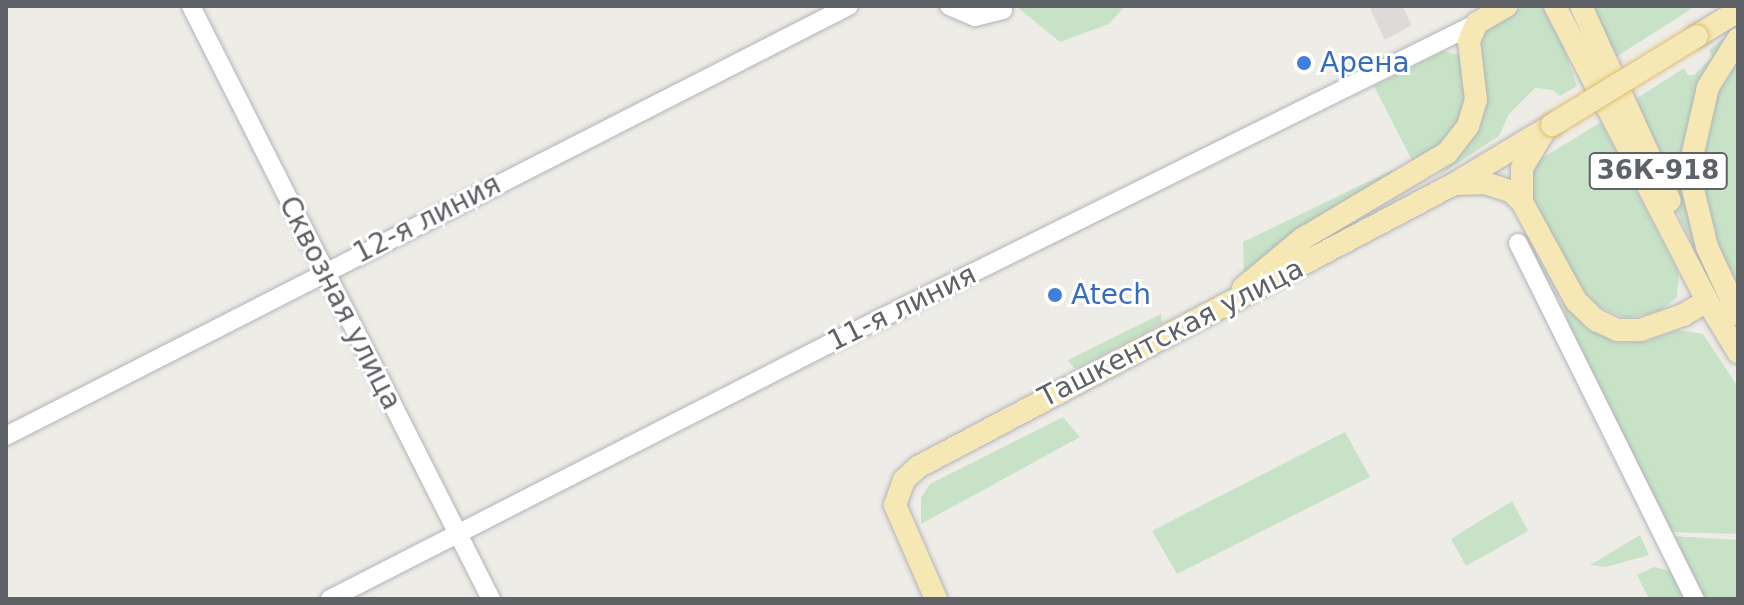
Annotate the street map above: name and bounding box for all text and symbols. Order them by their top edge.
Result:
place label: Арена [1320,46,1410,80]
marker: Арена [1295,54,1313,72]
road number: 36К-918 [1588,149,1728,193]
street label: 12-я линия [348,168,506,270]
street label: Сквозная улица [272,191,408,415]
street label: Ташкентская улица [1033,252,1309,414]
street label: 11-я линия [822,258,982,358]
place label: Atech [1071,278,1151,312]
marker: Atech [1046,286,1064,304]

